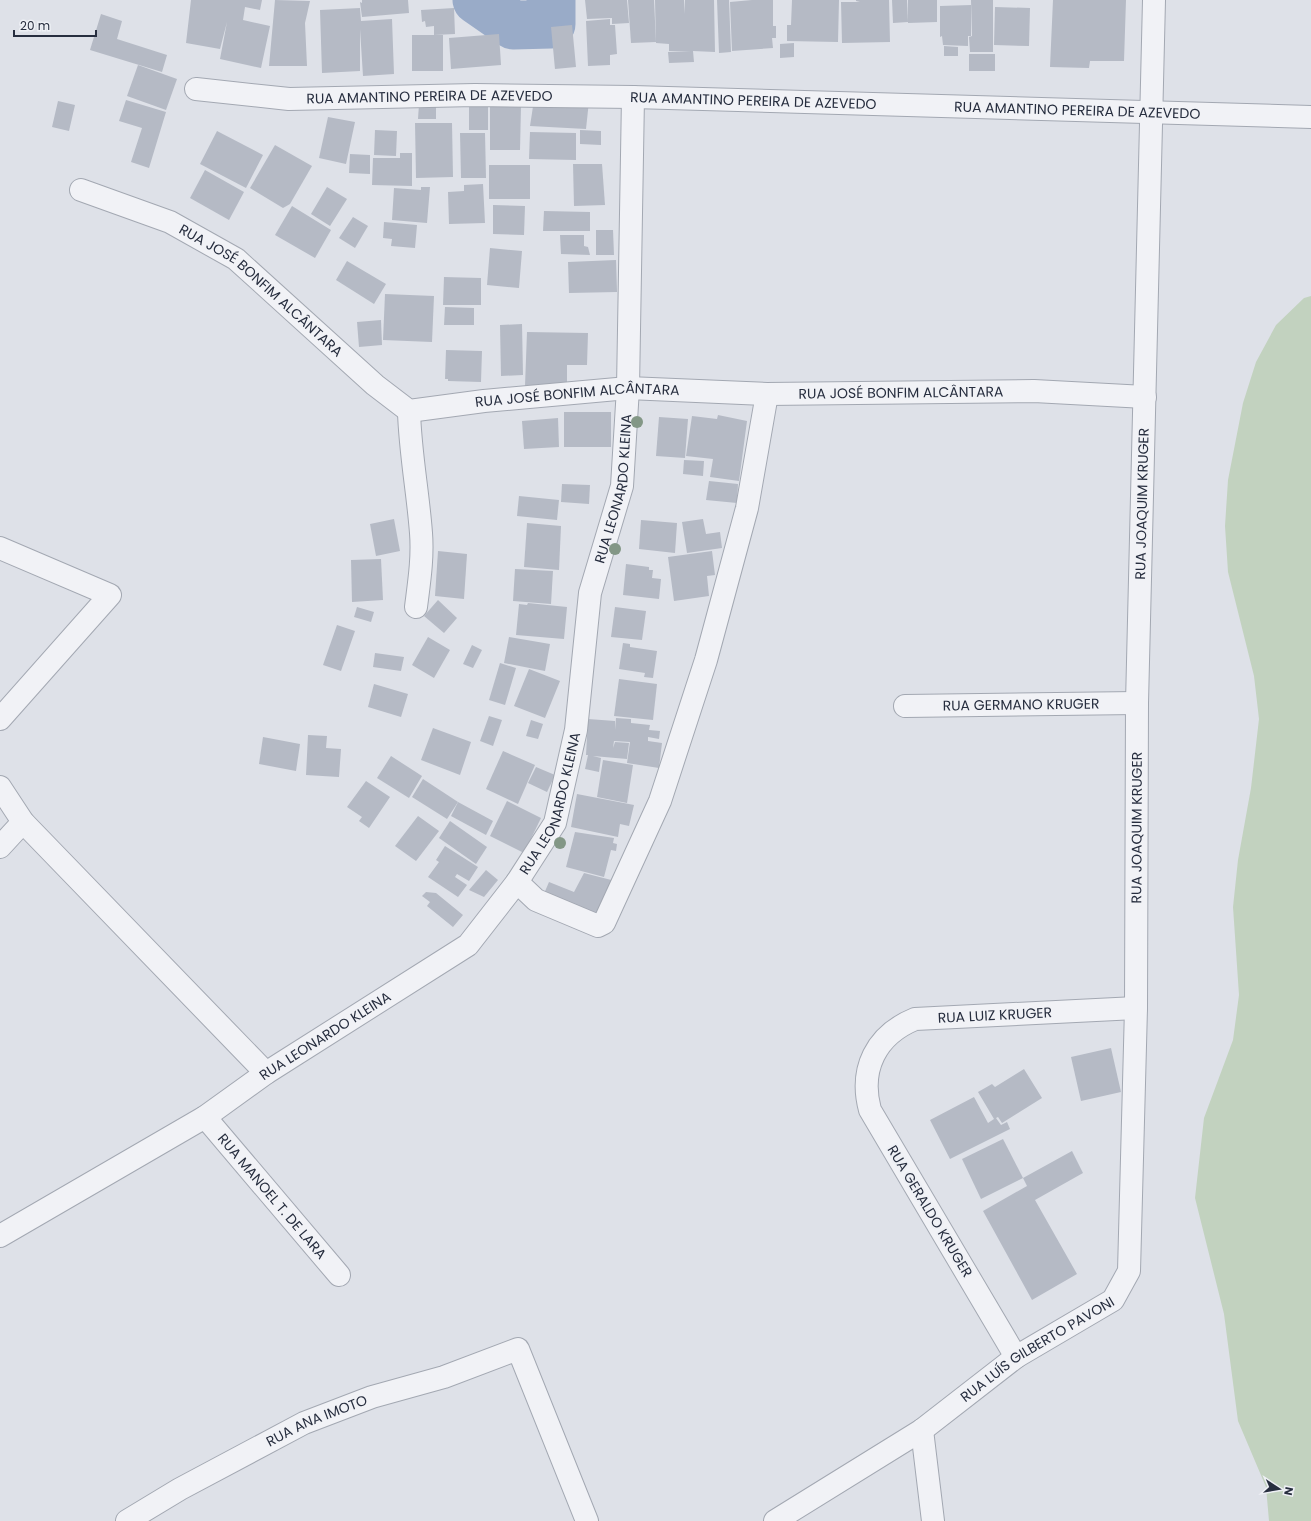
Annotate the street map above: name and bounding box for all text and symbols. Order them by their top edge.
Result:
scale bar [14,12,96,38]
text: 20 m [20,17,50,34]
street label: RUA AMANTINO PEREIRA DE AZEVEDO [306,85,553,109]
street label: RUA AMANTINO PEREIRA DE AZEVEDO [630,87,877,114]
street label: RUA AMANTINO PEREIRA DE AZEVEDO [954,96,1201,124]
street label: RUA JOSÉ BONFIM ALCÂNTARA [175,219,347,361]
street label: RUA JOSÉ BONFIM ALCÂNTARA [474,378,680,412]
street label: RUA JOSÉ BONFIM ALCÂNTARA [798,381,1004,404]
street label: RUA LEONARDO KLEINA [589,414,636,566]
street label: RUA JOAQUIM KRUGER [1130,428,1154,580]
street label: RUA GERMANO KRUGER [942,693,1100,716]
street label: RUA LEONARDO KLEINA [514,730,585,878]
street label: RUA JOAQUIM KRUGER [1126,752,1147,904]
street label: RUA LEONARDO KLEINA [255,986,395,1085]
street label: RUA LUIZ KRUGER [937,1002,1052,1028]
street label: RUA MANOEL T. DE LARA [213,1129,331,1263]
street label: RUA GERALDO KRUGER [883,1141,977,1281]
street label: RUA LUÍS GILBERTO PAVONI [956,1291,1118,1407]
street label: RUA ANA IMOTO [262,1390,370,1451]
north arrow [1259,1469,1299,1509]
text: N [1280,1485,1297,1497]

